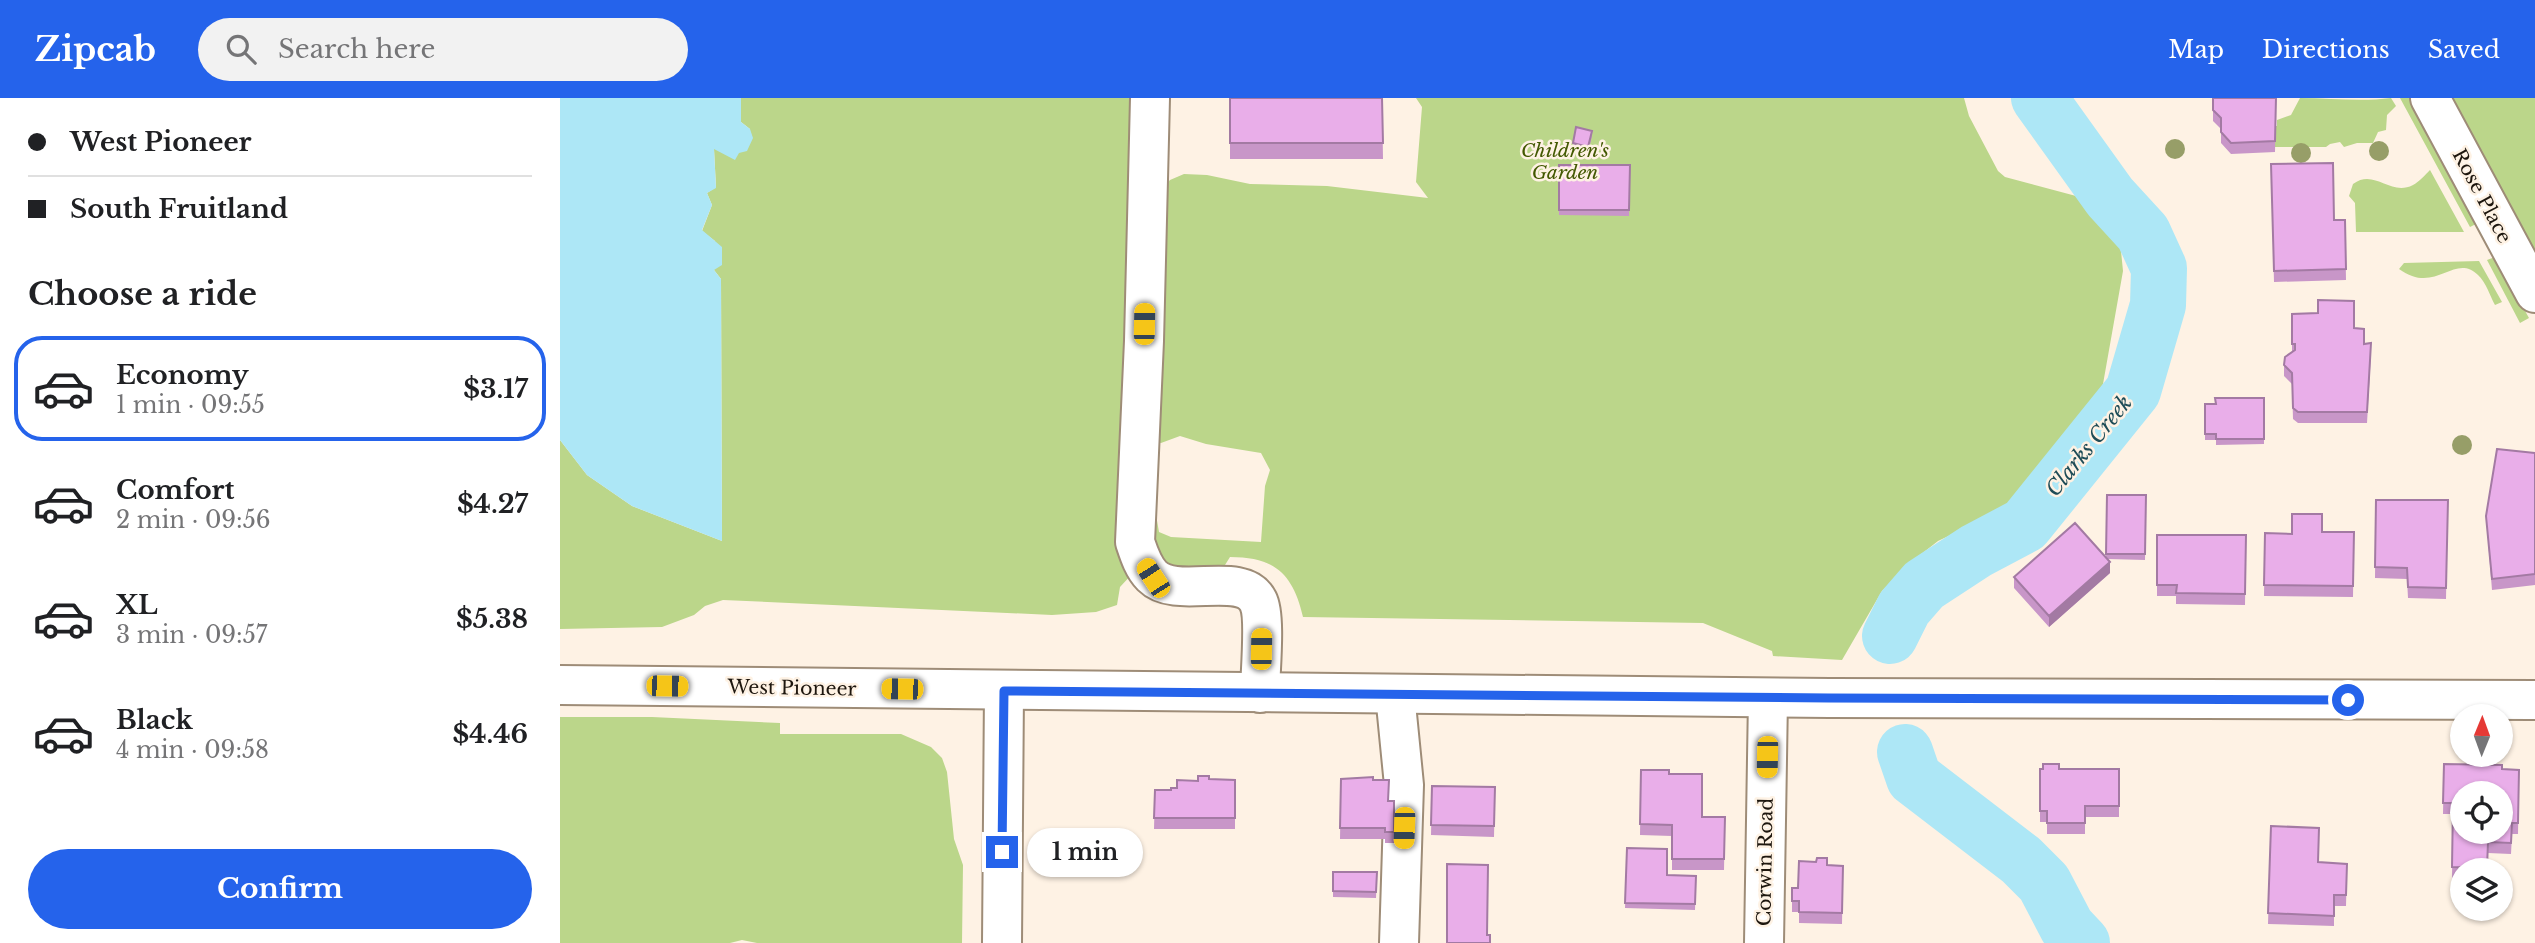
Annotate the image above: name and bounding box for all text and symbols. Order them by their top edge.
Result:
search box [198,18,688,81]
text: Zipcab [35,29,156,70]
icon: search [222,30,260,68]
text: Search here [278,33,435,65]
text: Map [2168,35,2224,64]
text: Directions [2262,35,2390,64]
text: Saved [2428,35,2500,64]
text: West Pioneer [70,126,252,158]
park label: Children's Garden [1521,139,1609,184]
street label: Rose Place [2448,145,2516,247]
text: South Fruitland [70,193,288,225]
text: Choose a ride [28,274,257,314]
car [1134,303,1155,345]
icon: car [32,357,95,420]
text: Economy [116,359,249,391]
text: $3.17 [463,373,528,405]
water label: Clarks Creek [2040,390,2138,502]
text: 1 min · 09:55 [116,391,265,419]
icon: car [32,472,95,535]
text: Comfort [116,474,234,506]
text: $4.27 [457,488,528,520]
text: 2 min · 09:56 [116,506,271,534]
car [1133,555,1174,601]
icon: car [32,587,95,650]
text: XL [116,589,158,621]
text: $5.38 [456,603,528,635]
text: 3 min · 09:57 [116,621,267,649]
car [1251,628,1272,670]
car [646,675,689,697]
street label: West Pioneer [726,675,857,701]
car [881,678,924,700]
route start [2332,684,2364,716]
icon: car [32,702,95,765]
text: Black [116,704,193,736]
north arrow [2450,704,2513,766]
map controls [2450,704,2513,921]
text: $4.46 [452,718,528,750]
text: 4 min · 09:58 [116,736,269,764]
car [1757,736,1778,778]
button: locate [2450,781,2513,844]
street label: Corwin Road [1752,797,1778,926]
car [1393,807,1416,849]
callout: 1 min [1026,828,1142,876]
route end [986,836,1018,868]
text: 1 min [1052,838,1118,866]
button: Confirm [28,849,532,929]
button: layers [2450,858,2513,921]

